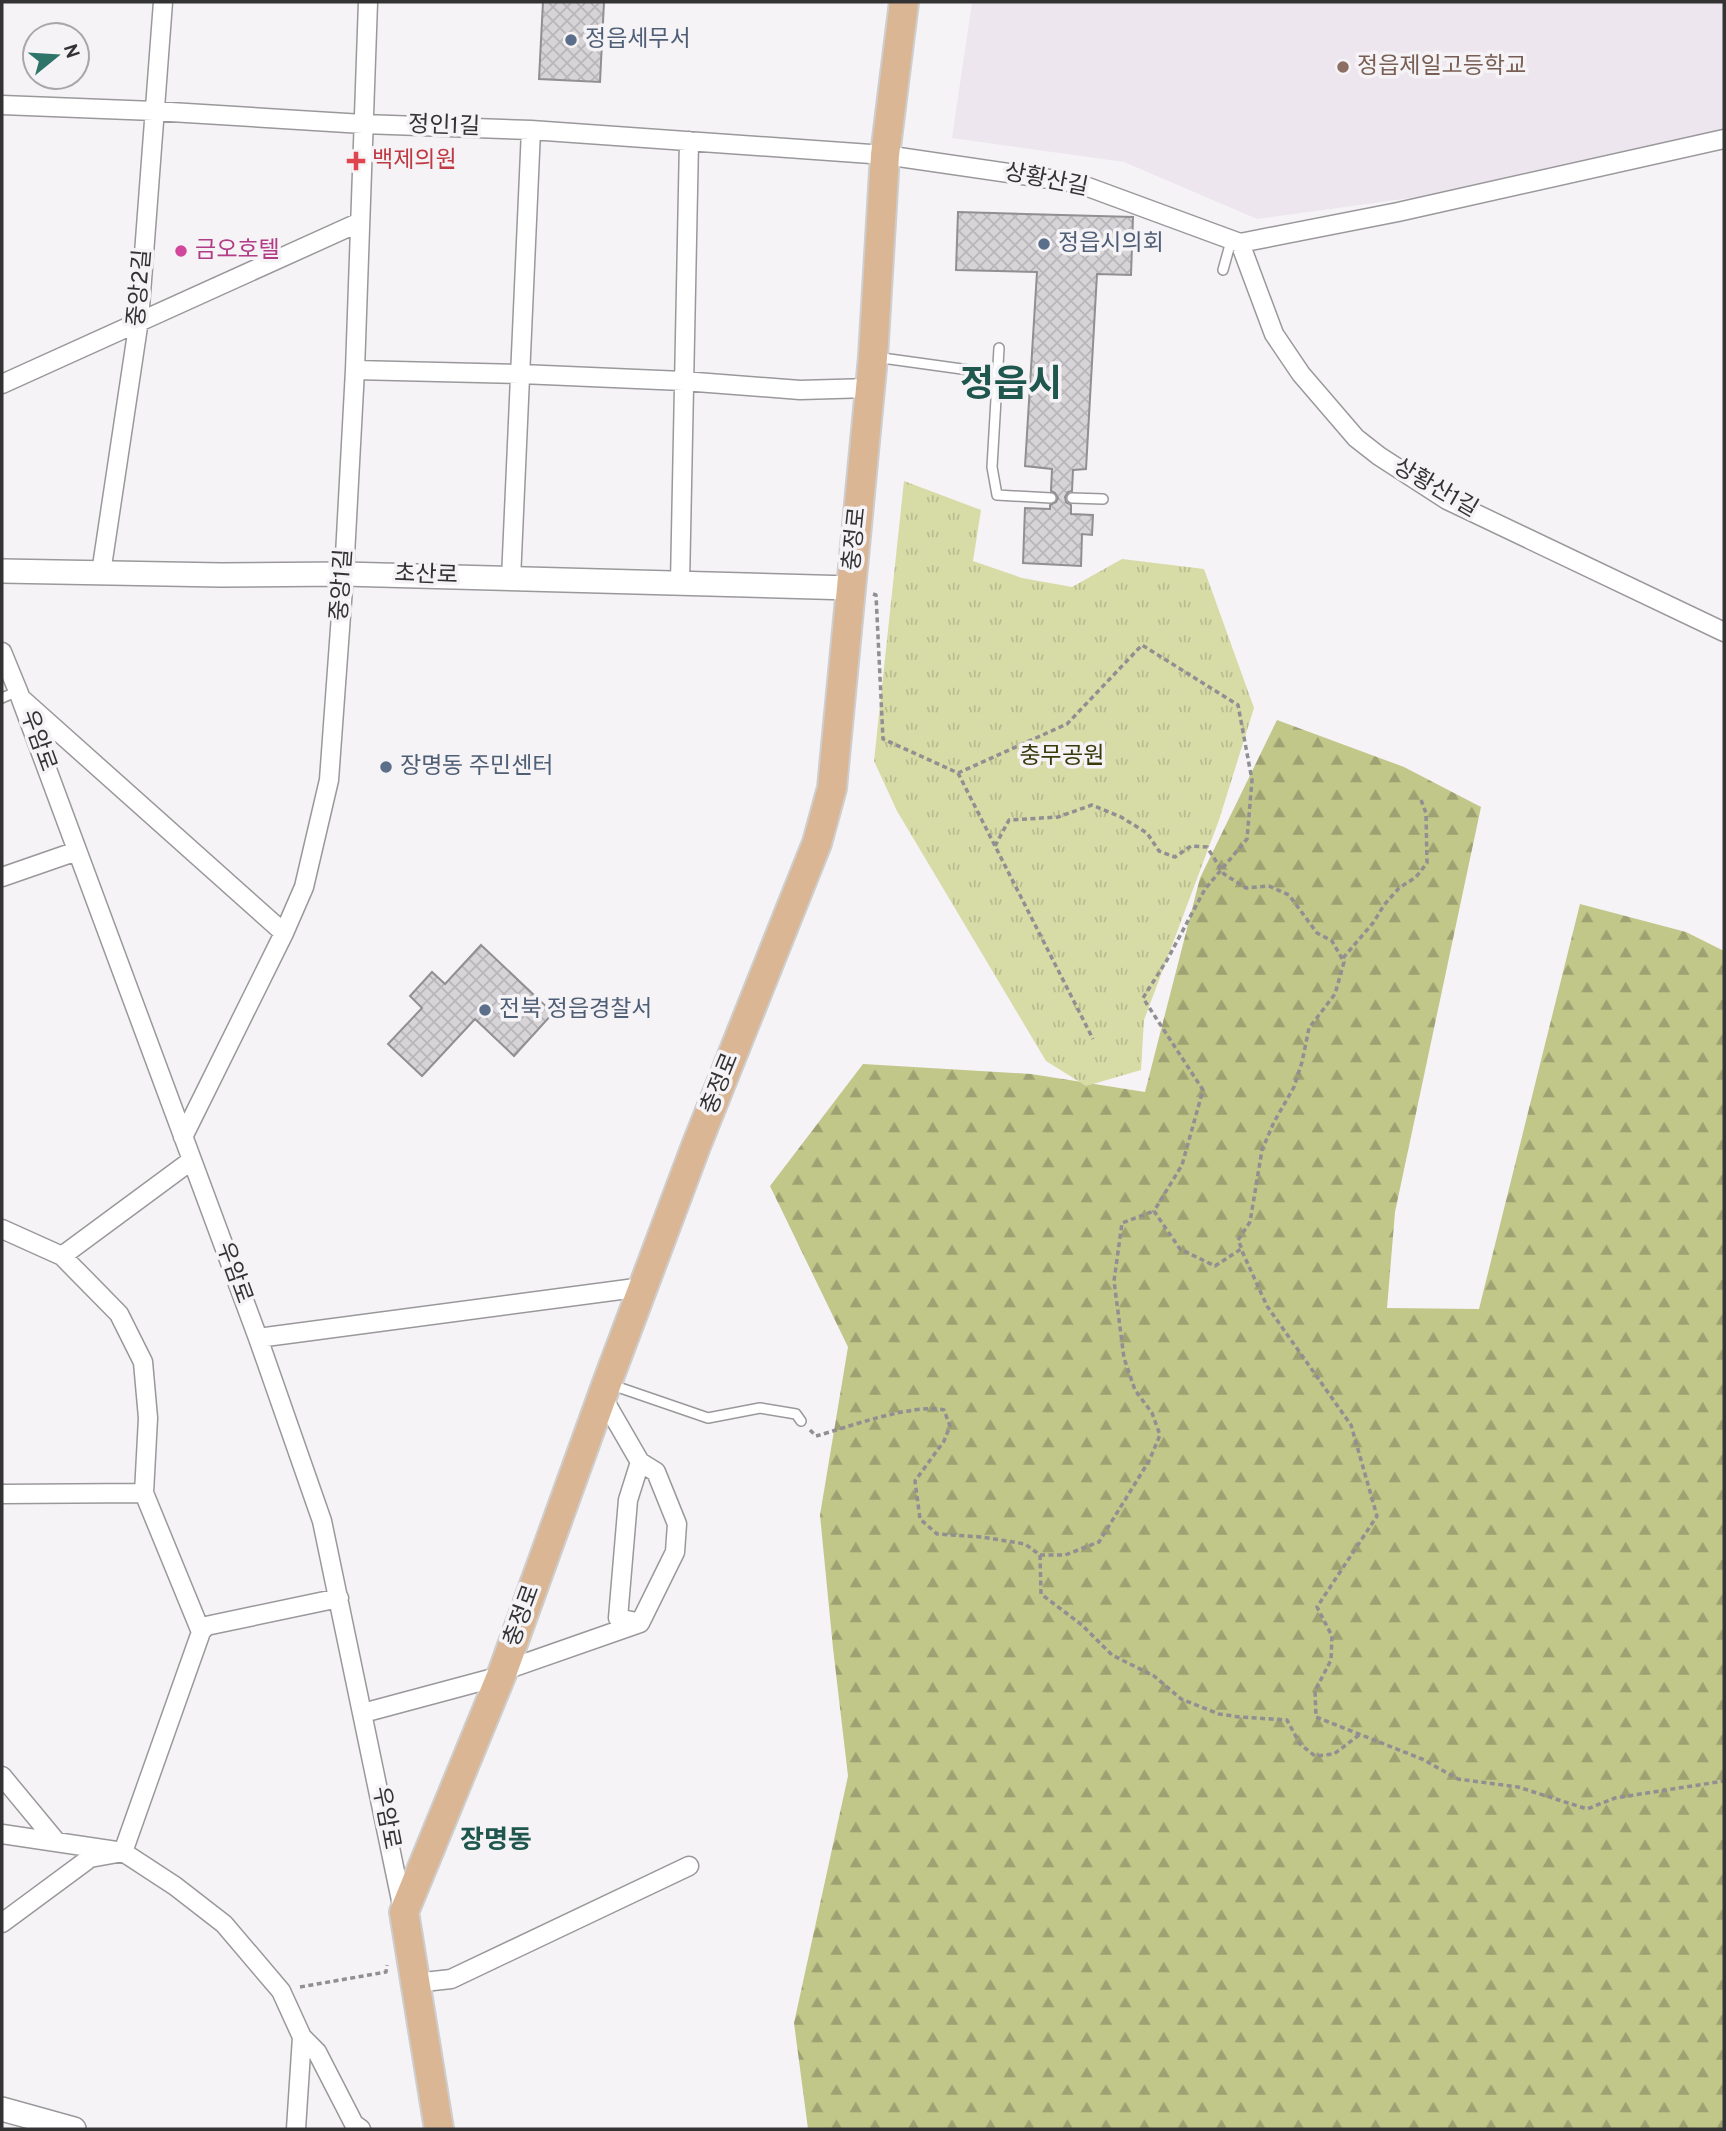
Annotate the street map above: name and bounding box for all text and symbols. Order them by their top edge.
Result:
north arrow [21,21,91,91]
place label: 정읍세무서 [585,26,691,55]
marker: 정읍세무서 [563,32,579,48]
text: N [57,41,84,62]
place label: 정읍제일고등학교 [1357,53,1526,82]
marker: 정읍제일고등학교 [1335,59,1351,75]
street label: 정인1길 [407,111,481,143]
place label: 백제의원 [372,147,457,176]
marker: 백제의원 [346,151,366,171]
street label: 상황산길 [1002,159,1090,203]
place label: 정읍시의회 [1058,230,1164,259]
marker: 정읍시의회 [1036,236,1052,252]
place label: 금오호텔 [195,237,280,266]
marker: 금오호텔 [173,243,189,259]
street label: 중앙2길 [123,248,159,328]
district label: 정읍시 [960,363,1062,410]
street label: 상황산1길 [1387,453,1483,525]
street label: 충정로 [838,506,874,572]
street label: 중앙1길 [326,548,360,622]
street label: 초산로 [394,560,458,592]
street label: 우암로 [13,706,61,776]
park label: 충무공원 [1020,743,1104,772]
place label: 장명동 주민센터 [400,753,554,782]
marker: 장명동 주민센터 [378,759,394,775]
place label: 전북 정읍경찰서 [499,996,653,1025]
marker: 전북 정읍경찰서 [477,1002,493,1018]
street label: 충정로 [696,1049,746,1119]
street label: 우암로 [209,1238,257,1308]
street label: 충정로 [499,1581,547,1651]
street label: 우암로 [365,1784,405,1852]
district label: 장명동 [460,1825,532,1858]

